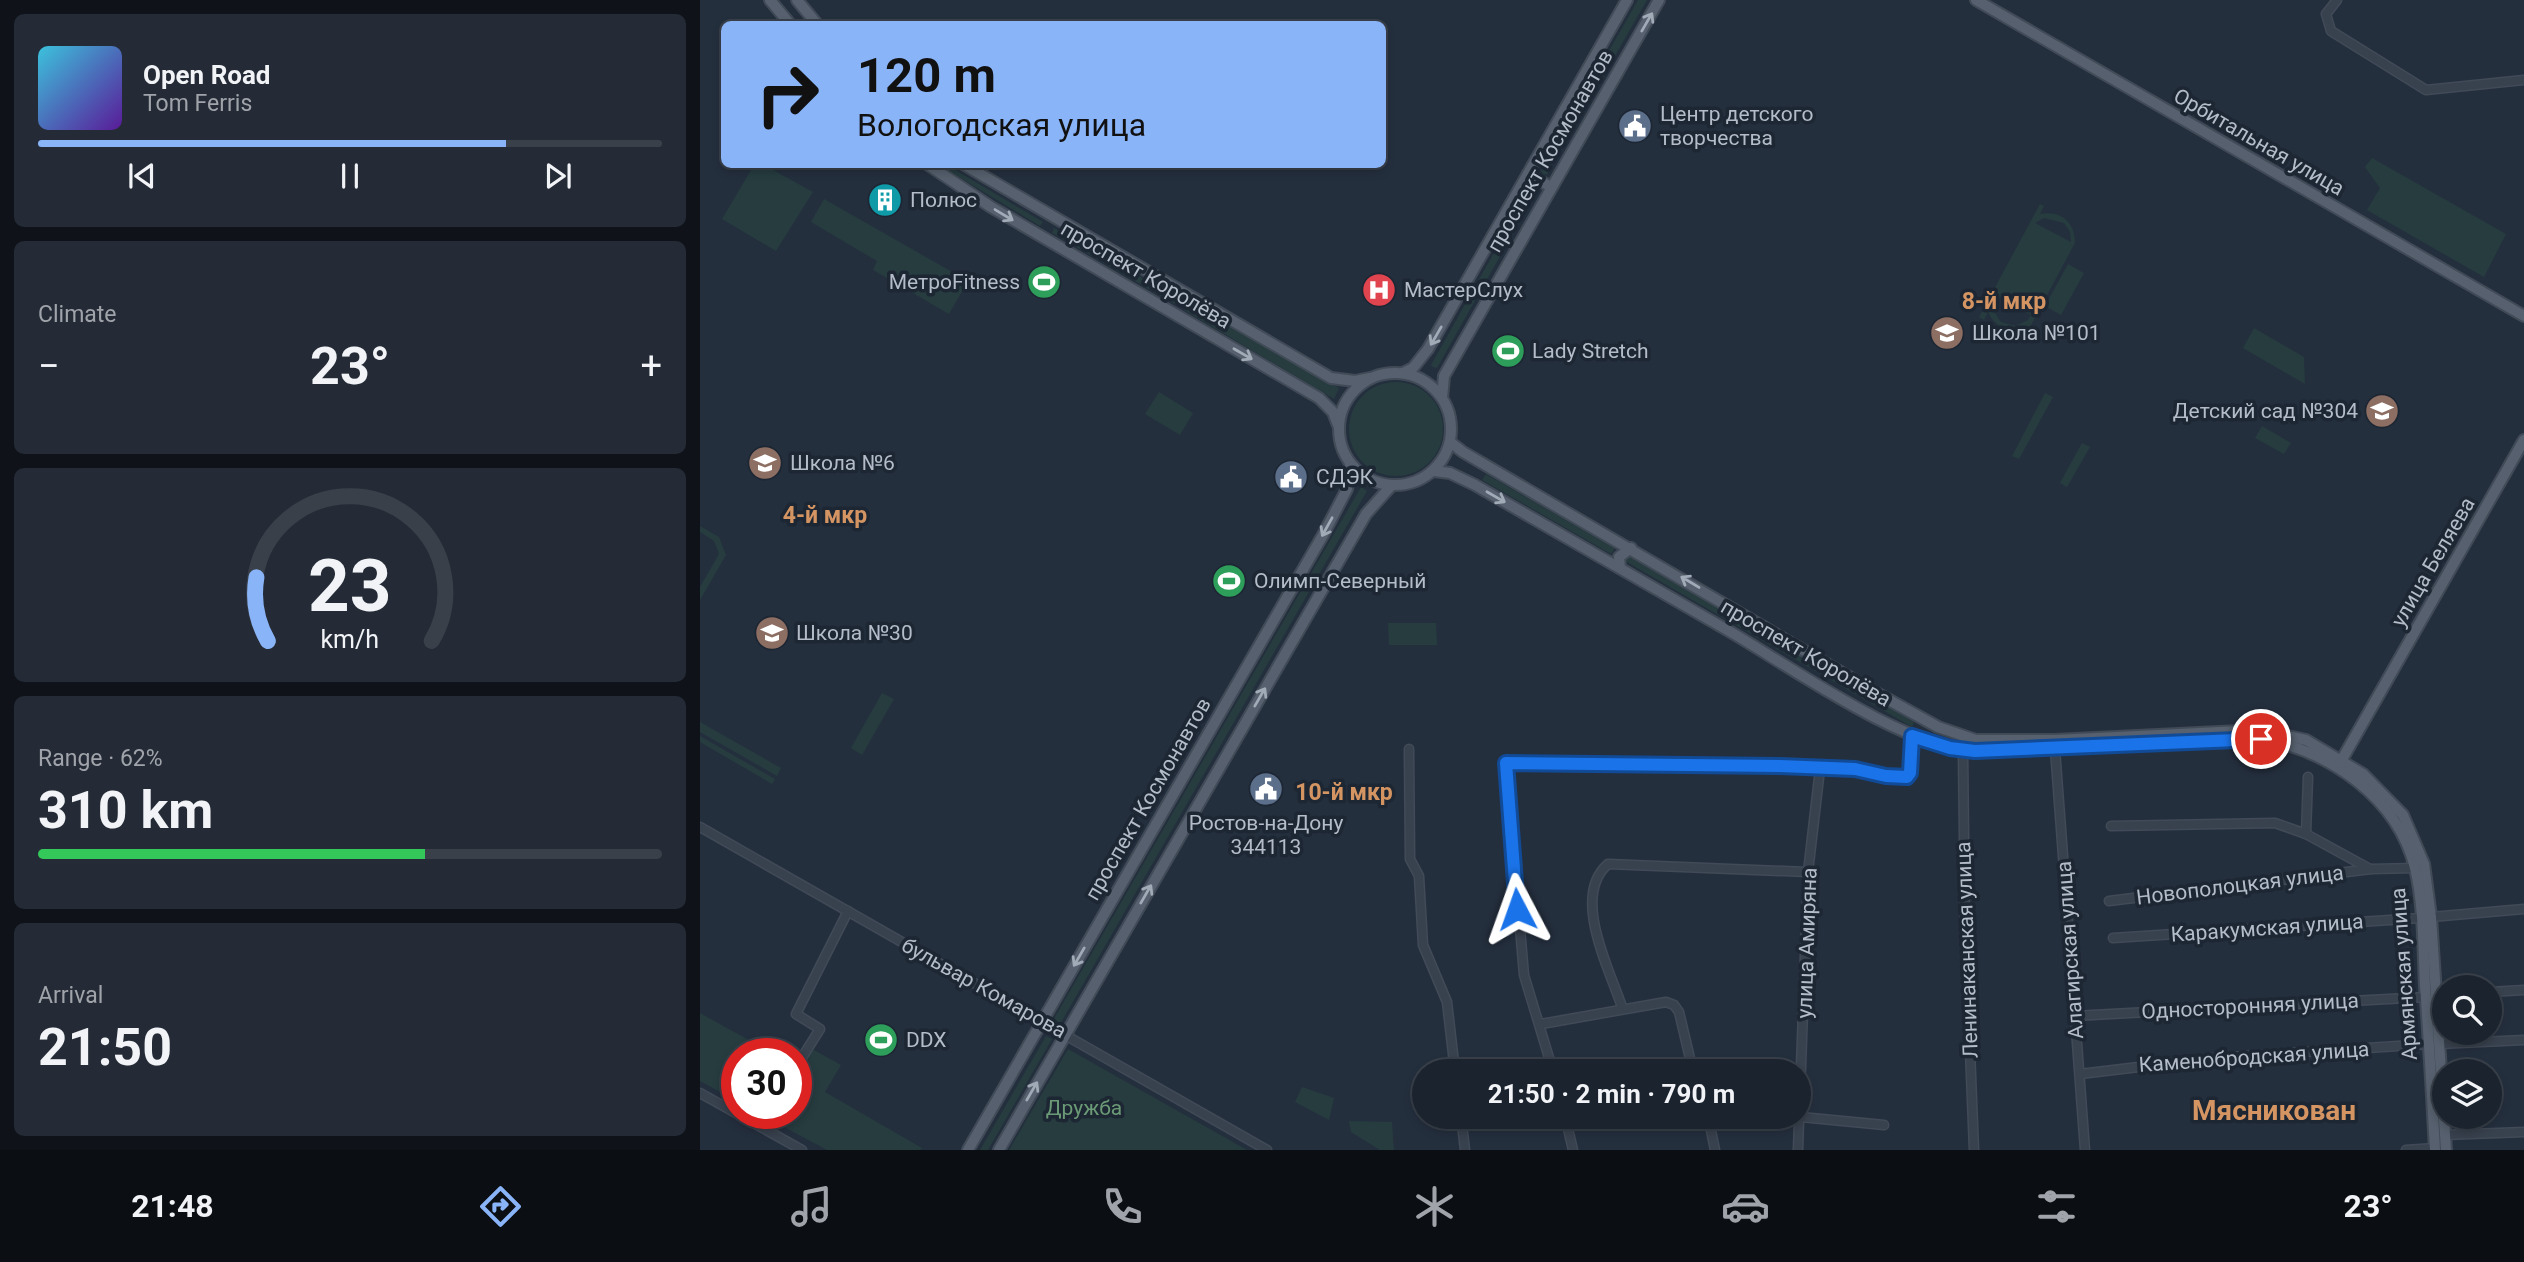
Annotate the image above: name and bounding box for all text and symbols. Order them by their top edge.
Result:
one-way arrow [1640,12,1654,32]
street label: проспект Космонавтов [1482,46,1618,256]
text: 120 m [857,47,996,104]
icon: right [742,49,833,140]
text: Open Road [143,60,271,90]
street label: Орбитальная улица [2170,83,2348,201]
text: Tom Ferris [143,90,252,117]
place label: Центр детского творчества [1660,102,1813,150]
text: Вологодская улица [857,106,1146,144]
public building icon: Центр детского творчества [1616,107,1654,145]
icon: previous [123,157,161,195]
icon: pause [331,157,369,195]
icon: next [539,157,577,195]
building icon: Полюс [866,181,904,219]
place label: Полюс [910,188,977,212]
one-way arrow [994,208,1014,222]
street label: проспект Королёва [1057,217,1235,333]
sports icon: МетроFitness [1025,263,1063,301]
place label: МетроFitness [889,270,1020,294]
hospital icon: МастерСлух [1360,271,1398,309]
place label: МастерСлух [1404,278,1523,302]
district label: 8-й мкр [1962,288,2046,315]
text: Climate [38,301,117,328]
school or university icon: Школа №101 [1928,314,1966,352]
place label: Школа №101 [1972,321,2100,345]
one-way arrow [1429,325,1442,346]
sports icon: Lady Stretch [1489,332,1527,370]
text: 23° [310,336,390,397]
place label: Lady Stretch [1532,339,1649,363]
text: − [38,344,60,388]
text: + [640,344,662,388]
one-way arrow [1233,347,1253,361]
school or university icon: Детский сад №304 [2363,392,2401,430]
place label: Детский сад №304 [2173,399,2358,423]
school or university icon: Школа №6 [746,444,784,482]
place label: Школа №6 [790,451,895,475]
public building icon: СДЭК [1272,458,1310,496]
place label: СДЭК [1316,465,1374,489]
one-way arrow [1486,490,1506,504]
street label: улица Беляева [2386,493,2480,631]
district label: 4-й мкр [783,502,867,529]
one-way arrow [1320,516,1334,536]
text: 23 [308,543,392,629]
sports icon: Олимп-Северный [1210,562,1248,600]
place label: Олимп-Северный [1254,569,1426,593]
one-way arrow [1680,575,1700,589]
street label: проспект Королёва [1717,595,1895,711]
school or university icon: Школа №30 [753,614,791,652]
place label: Школа №30 [796,621,913,645]
text: km/h [321,625,379,654]
one-way arrow [1253,687,1267,707]
street label: проспект Космонавтов [1080,694,1216,904]
pin [2231,709,2291,769]
icon: arrive [2242,720,2280,758]
text: Range · 62% [38,745,163,772]
public building icon: Ростов-на-Дону 344113 [1247,770,1285,808]
district label: 10-й мкр [1295,779,1393,806]
text: 310 km [38,780,213,841]
place label: Ростов-на-Дону 344113 [1189,811,1343,859]
street label: Ленинаканская улица [1951,841,1983,1059]
street label: Алагирская улица [2052,860,2088,1040]
street label: Новополоцкая улица [2135,860,2345,910]
street label: улица Амиряна [1792,867,1822,1019]
position arrow [1480,872,1554,946]
one-way arrow [1139,884,1153,904]
street label: Армянская улица [2386,887,2422,1061]
street label: Каракумская улица [2170,909,2364,947]
street label: бульвар Комарова [897,933,1071,1043]
one-way arrow [1072,946,1085,967]
map controls [2432,975,2502,1129]
button: search [2432,975,2502,1045]
text: Arrival [38,982,103,1009]
street label: Односторонняя улица [2141,988,2359,1024]
text: 21:50 [38,1017,172,1078]
sports icon: DDX [862,1021,900,1059]
place label: DDX [906,1028,947,1052]
street label: Каменобродская улица [2138,1037,2370,1077]
speed limit sign: 30 [721,1038,812,1129]
button: layers [2432,1059,2502,1129]
text: 21:50 · 2 min · 790 m [1488,1079,1735,1109]
one-way arrow [1025,1081,1039,1101]
district label: Мясникован [2192,1094,2356,1127]
park label: Дружба [1046,1096,1122,1120]
icon: directions [476,1182,525,1231]
icon: music [787,1182,836,1231]
icon: phone [1098,1182,1147,1231]
icon: climate [1410,1182,1459,1231]
icon: car [1721,1182,1770,1231]
icon: filters [2032,1182,2081,1231]
text: 21:48 [131,1187,214,1225]
text: 23° [2344,1187,2393,1225]

